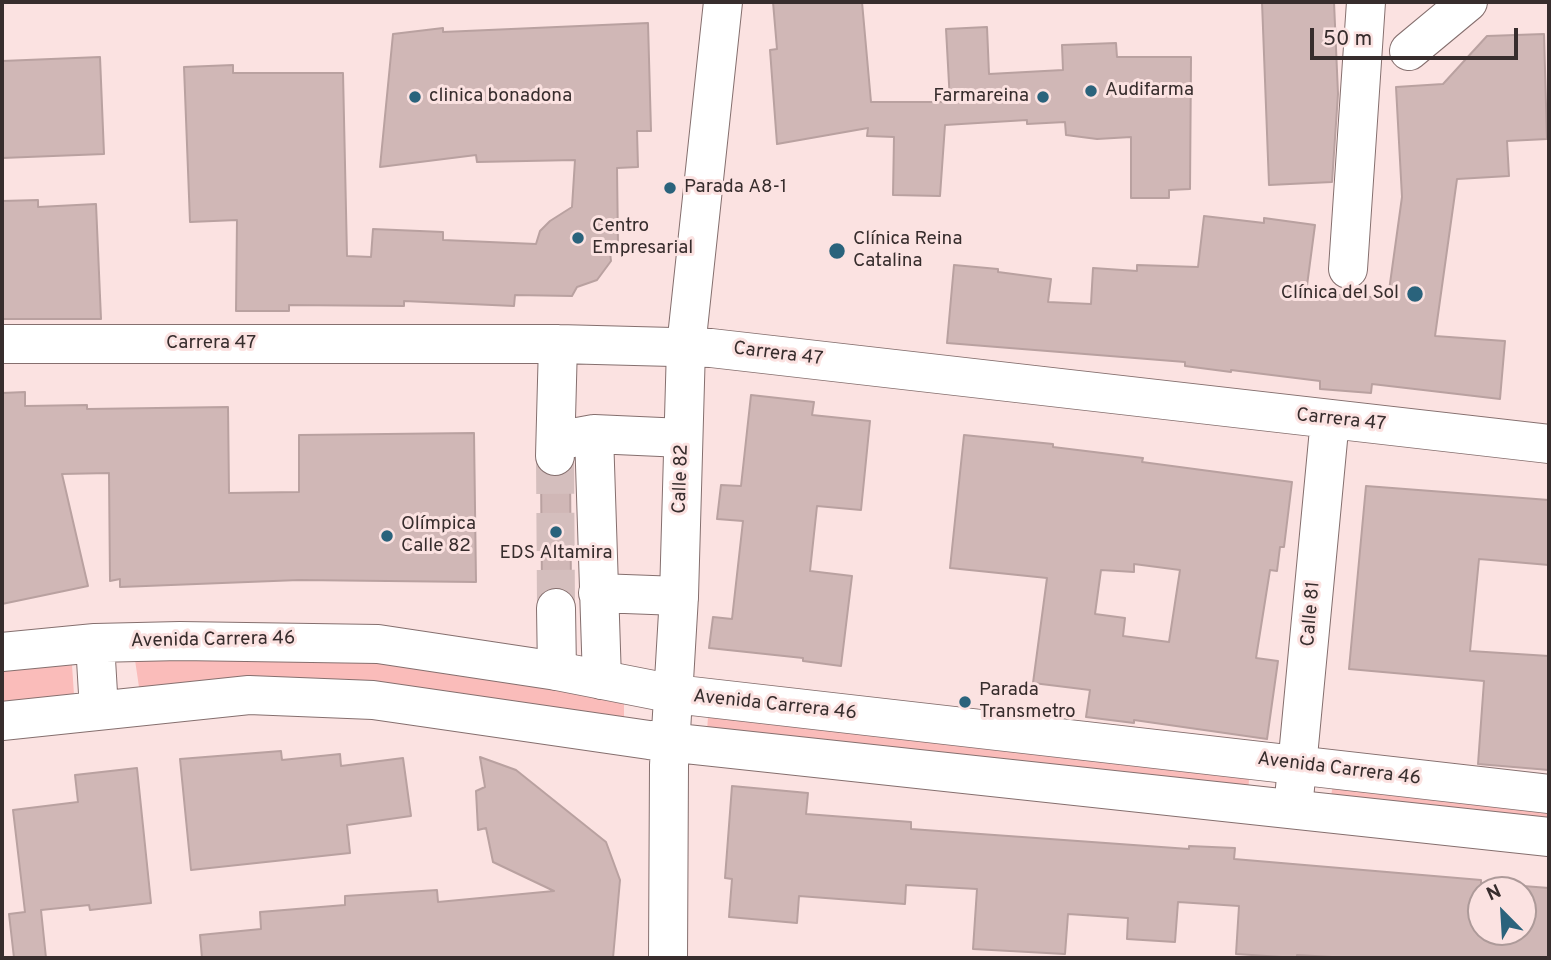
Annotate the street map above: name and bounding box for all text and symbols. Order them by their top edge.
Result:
scale bar [1313,14,1521,58]
text: 50 m [1323,26,1372,53]
place label: Audifarma [1105,80,1194,102]
marker: Audifarma [1083,83,1099,99]
place label: clinica bonadona [429,86,572,108]
place label: Farmareina [933,86,1029,108]
marker: clinica bonadona [407,89,423,105]
marker: Farmareina [1035,89,1051,105]
place label: Parada A8-1 [684,177,787,199]
marker: Parada A8-1 [662,180,678,196]
place label: Centro Empresarial [592,216,693,260]
place label: Clínica Reina Catalina [853,229,962,273]
marker: Centro Empresarial [570,230,586,246]
marker: Clínica Reina Catalina [827,241,847,261]
place label: Clínica del Sol [1281,283,1399,305]
marker: Clínica del Sol [1405,284,1425,304]
street label: Carrera 47 [166,333,256,355]
street label: Carrera 47 [732,338,824,372]
street label: Carrera 47 [1295,405,1387,437]
street label: Calle 82 [669,444,695,514]
place label: Olímpica Calle 82 [401,514,476,558]
marker: EDS Altamira [548,524,564,540]
marker: Olímpica Calle 82 [379,528,395,544]
place label: EDS Altamira [499,543,613,565]
street label: Calle 81 [1298,580,1326,648]
street label: Avenida Carrera 46 [131,628,295,654]
place label: Parada Transmetro [979,680,1076,724]
street label: Avenida Carrera 46 [692,686,858,726]
marker: Parada Transmetro [957,694,973,710]
street label: Avenida Carrera 46 [1256,749,1422,791]
north arrow [1467,876,1537,946]
text: N [1483,880,1505,907]

